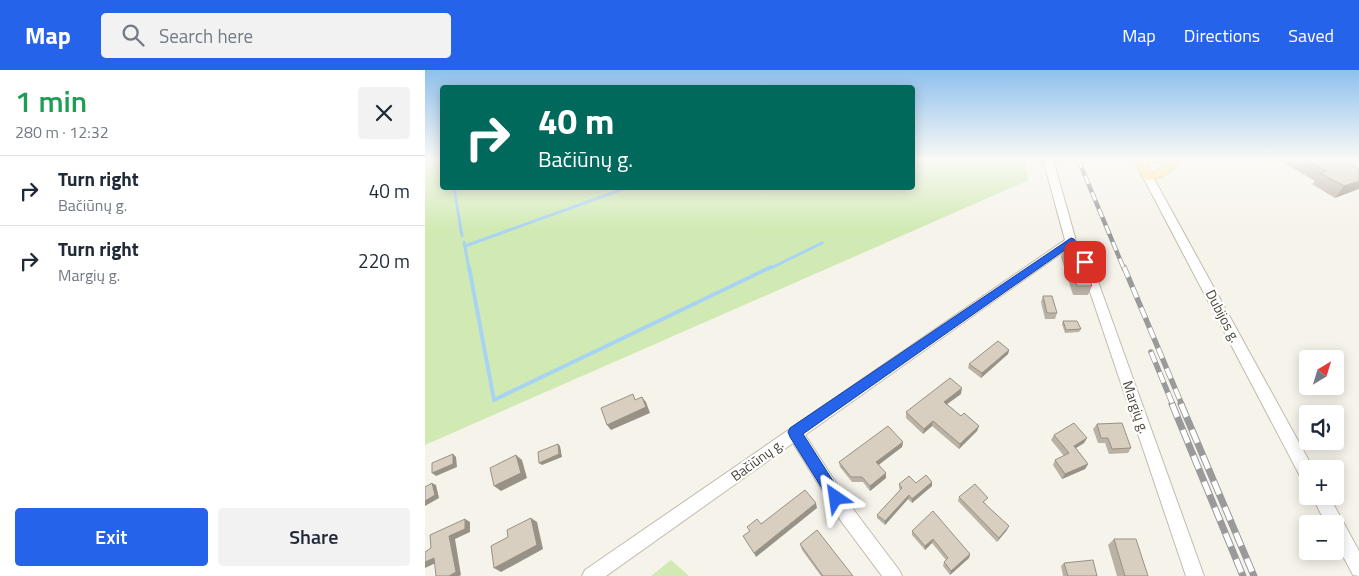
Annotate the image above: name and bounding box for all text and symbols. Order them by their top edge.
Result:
search box [101,13,451,58]
text: Map [25,17,71,53]
icon: search [119,21,147,49]
text: Search here [159,21,253,50]
text: Map [1122,22,1156,49]
text: Directions [1184,22,1260,49]
text: Saved [1288,22,1334,49]
text: 1 min [15,78,87,124]
button: close [358,87,410,139]
text: 40 m [538,94,614,148]
icon: right [455,105,520,170]
text: 280 m · 12:32 [15,120,109,144]
text: Bačiūnų g. [538,142,633,176]
text: Turn right [58,164,139,193]
text: 40 m [369,176,410,205]
icon: right [15,177,43,205]
text: Bačiūnų g. [58,193,127,217]
text: Turn right [58,234,139,263]
pin [1064,241,1106,283]
text: 220 m [358,246,410,275]
icon: right [15,247,43,275]
icon: arrive [1071,248,1099,276]
text: Margių g. [58,263,120,287]
street label: Dubijos g. [1201,286,1246,346]
north arrow [1299,350,1344,395]
map controls [1299,350,1344,560]
street label: Margių g. [1118,378,1155,436]
button: sound [1299,405,1344,450]
street label: Bačiūnų g. [726,433,787,486]
button: + [1299,460,1344,505]
position arrow [809,471,861,523]
button: Exit [15,508,208,566]
button: Share [218,508,410,566]
button: − [1299,515,1344,560]

